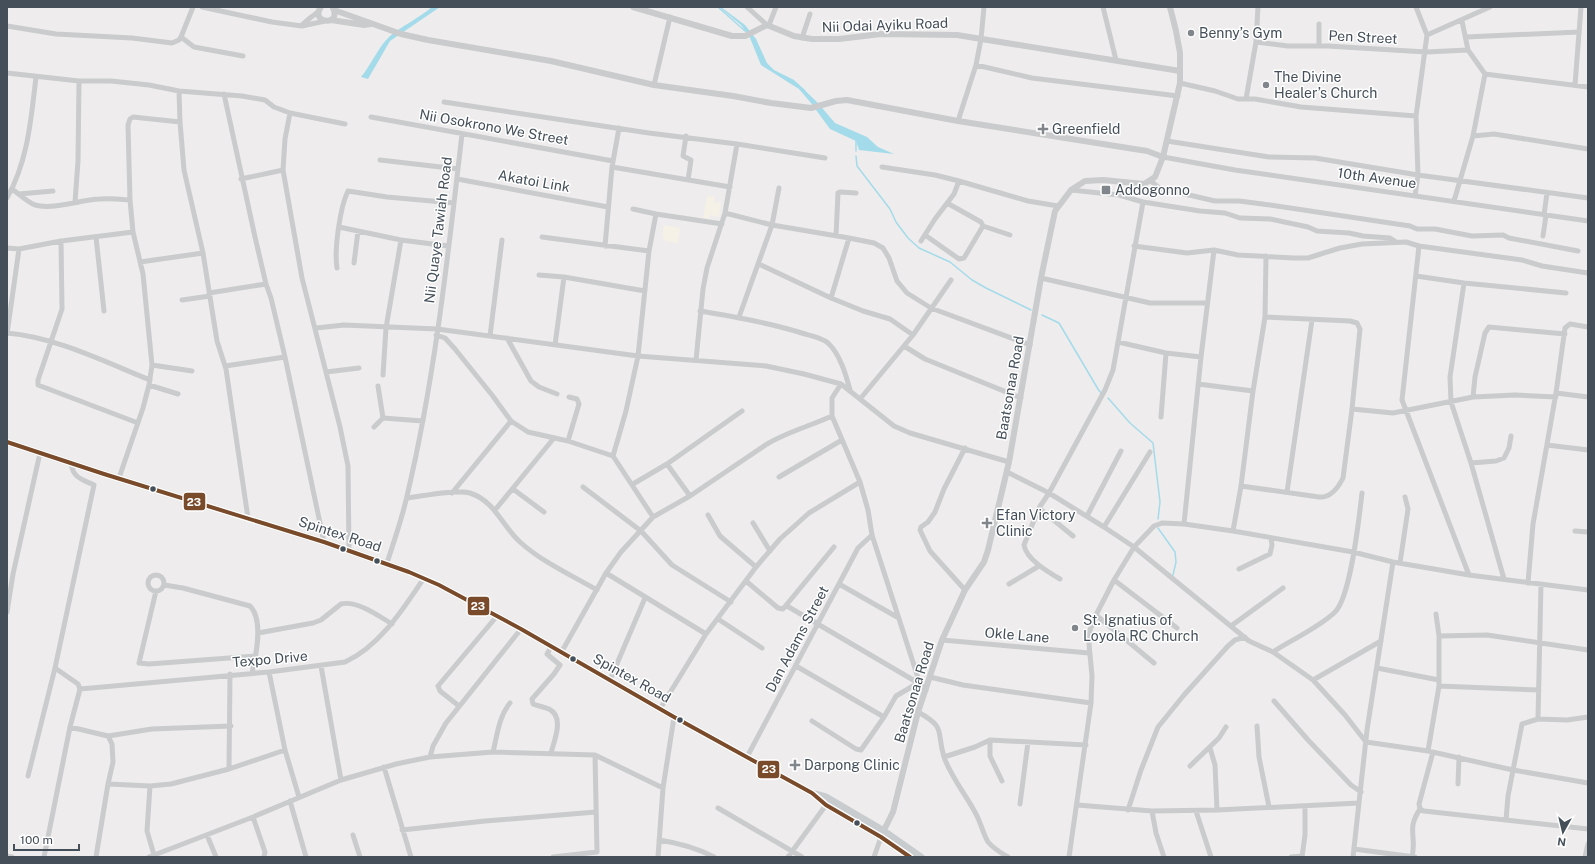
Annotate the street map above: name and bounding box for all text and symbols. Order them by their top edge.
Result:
street label: Nii Odai Ayiku Road [821,15,949,35]
place label: Benny’s Gym [1199,25,1282,41]
street label: Pen Street [1328,27,1398,47]
marker: Benny’s Gym [1186,28,1196,38]
place label: The Divine Healer’s Church [1274,69,1377,101]
marker: The Divine Healer’s Church [1261,80,1271,90]
street label: Nii Osokrono We Street [418,106,570,148]
place label: Greenfield [1052,121,1120,137]
marker: Greenfield [1037,123,1049,135]
street label: Nii Quaye Tawiah Road [421,156,455,304]
street label: 10th Avenue [1337,165,1417,191]
street label: Akatoi Link [497,167,571,195]
place label: Addogonno [1115,182,1190,198]
marker: Addogonno [1100,184,1112,196]
street label: Baatsonaa Road [993,335,1027,441]
unlabelled marker [148,484,158,494]
line badge: 23 [183,492,206,511]
text: 23 [187,496,201,508]
place label: Efan Victory Clinic [996,507,1076,539]
street label: Spintex Road [297,513,383,555]
marker: Efan Victory Clinic [981,517,993,529]
unlabelled marker [338,544,348,554]
unlabelled marker [372,556,382,566]
street label: Dan Adams Street [762,583,832,695]
line badge: 23 [467,596,490,616]
text: 23 [471,600,485,612]
place label: St. Ignatius of Loyola RC Church [1083,612,1198,644]
marker: St. Ignatius of Loyola RC Church [1070,623,1080,633]
street label: Okle Lane [984,624,1050,646]
street label: Baatsonaa Road [891,639,937,745]
street label: Texpo Drive [232,648,308,670]
street label: Spintex Road [590,650,674,706]
unlabelled marker [568,654,578,664]
unlabelled marker [675,715,685,725]
place label: Darpong Clinic [804,757,900,773]
marker: Darpong Clinic [789,759,801,771]
line badge: 23 [757,760,780,779]
text: 23 [762,763,776,775]
north arrow [1543,812,1583,852]
unlabelled marker [852,818,862,828]
scale bar [14,826,79,852]
text: 100 m [20,833,53,847]
text: N [1557,835,1567,848]

